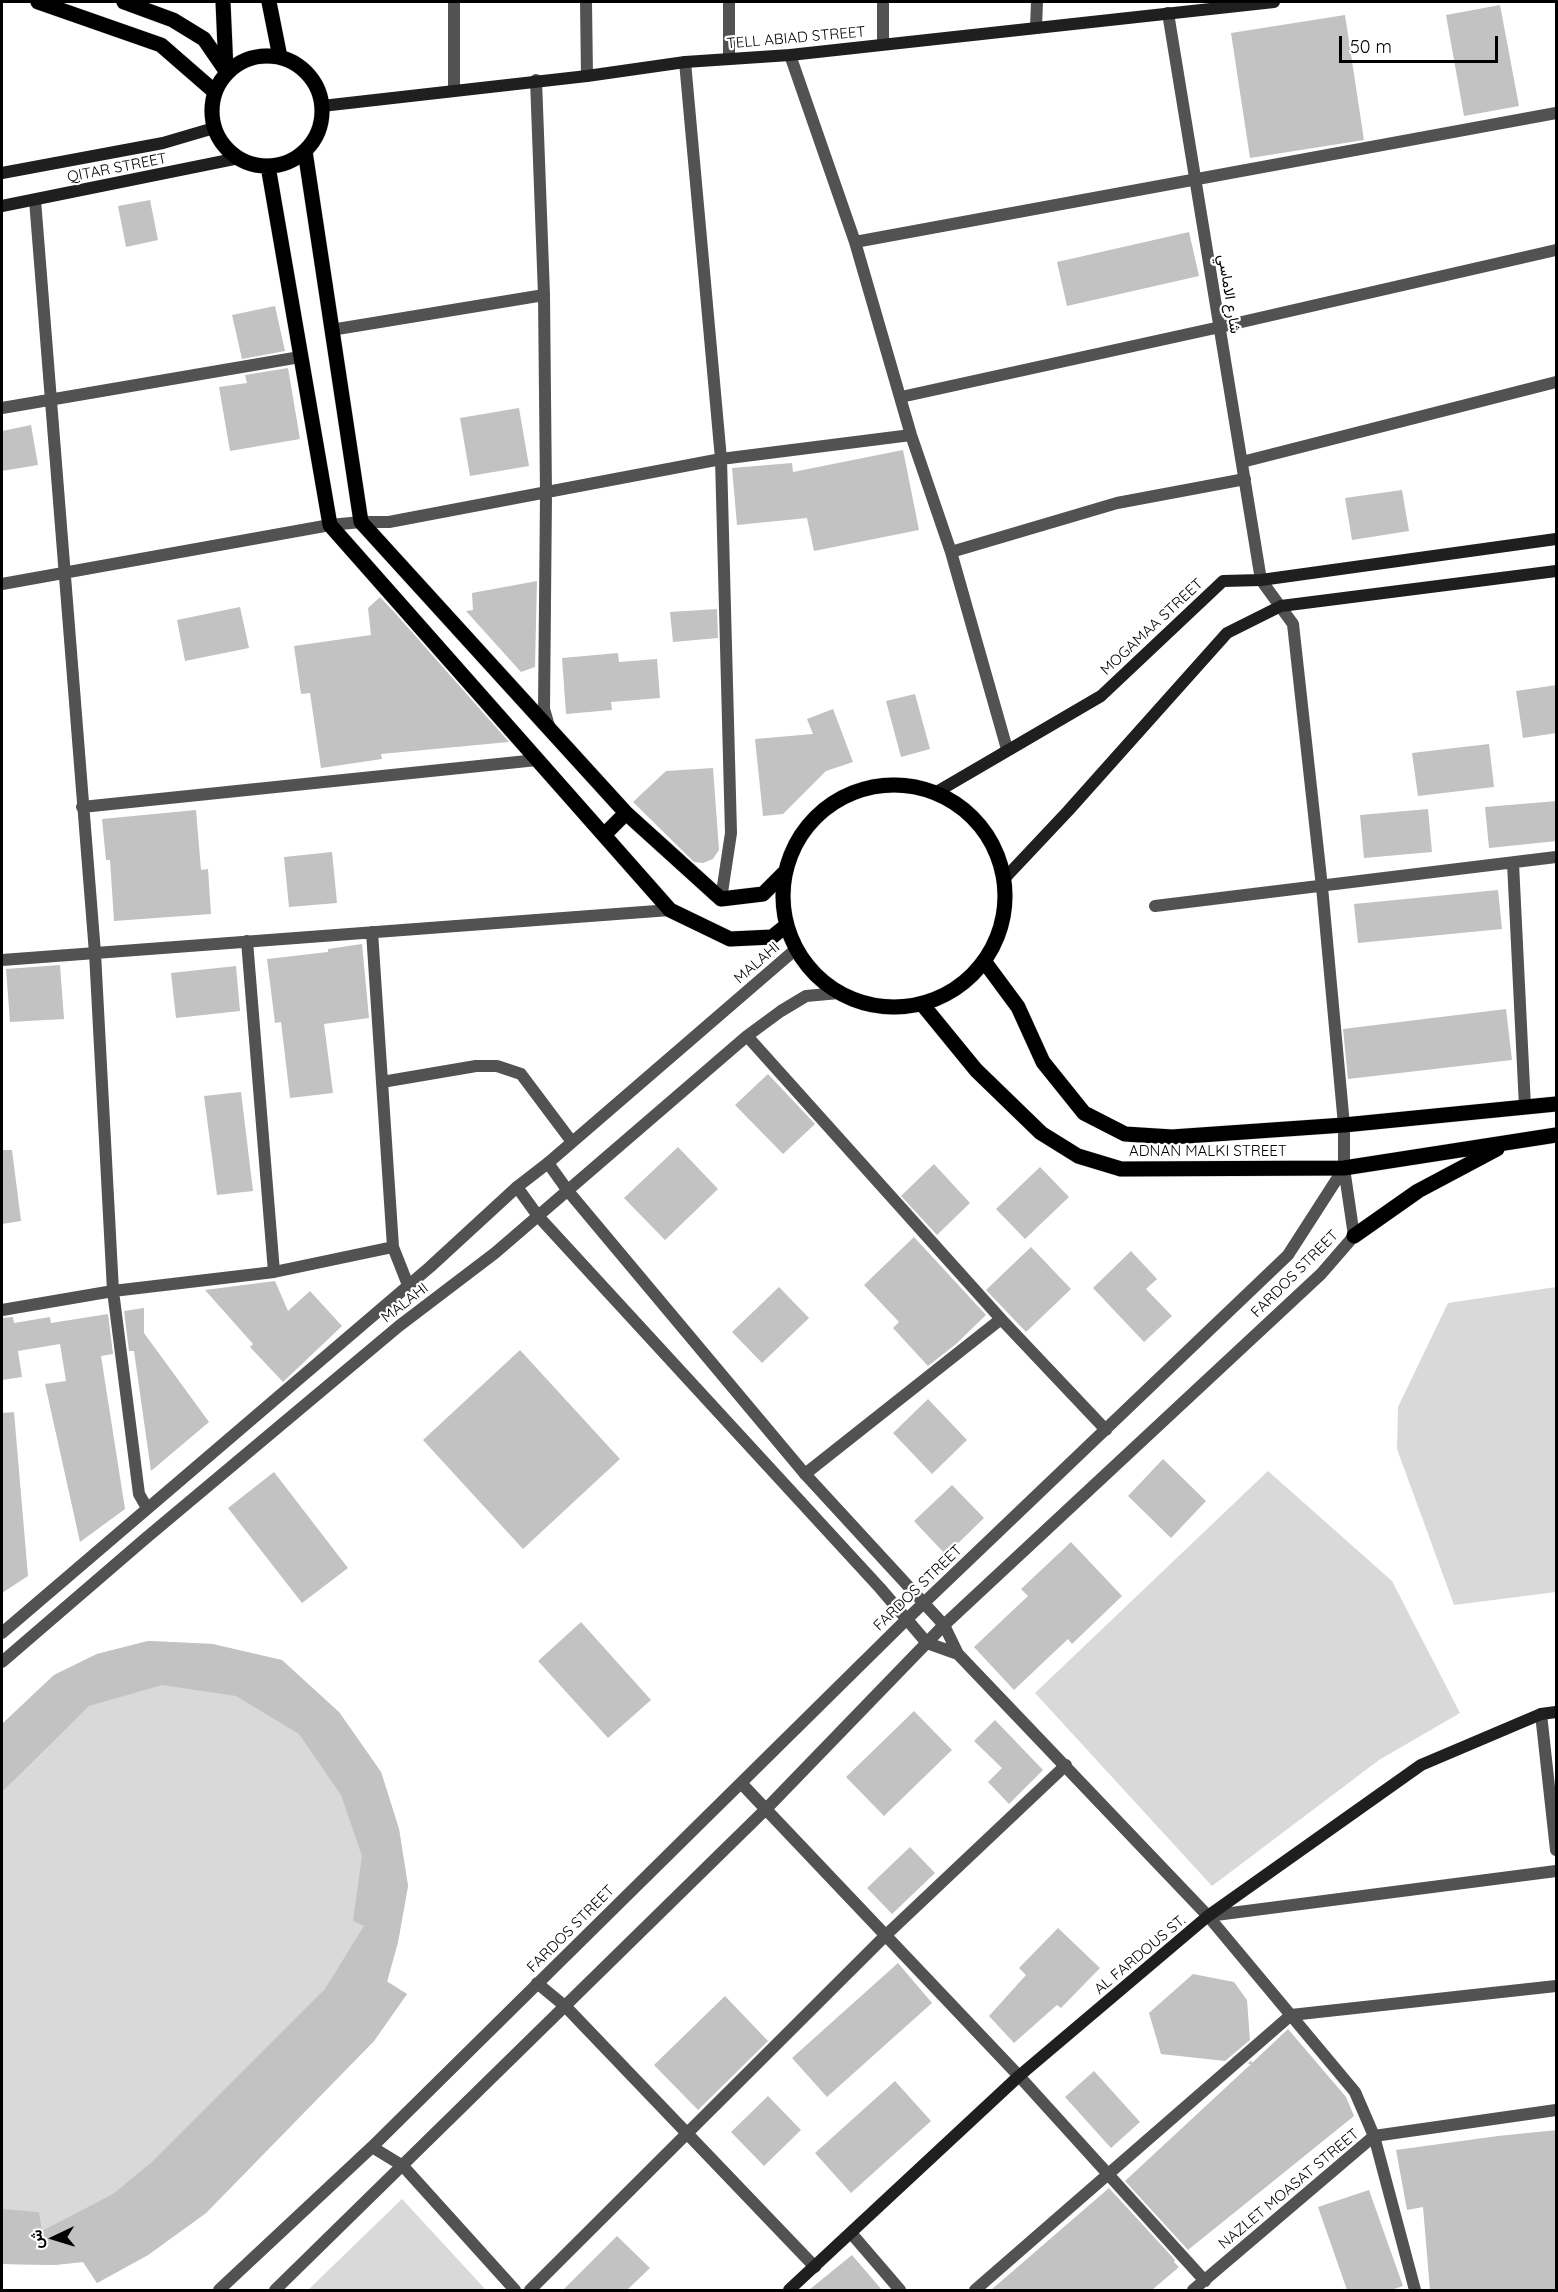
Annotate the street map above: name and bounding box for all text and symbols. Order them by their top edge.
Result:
street label: TELL ABIAD STREET [726,23,866,53]
scale bar [1342,24,1501,62]
text: 50 m [1350,35,1392,58]
street label: QITAR STREET [66,150,168,186]
street label: شارع الاماسي [1214,253,1244,335]
street label: MOGAMAA STREET [1097,575,1207,679]
street label: MALAHI [731,938,783,988]
street label: ADNAN MALKI STREET [1129,1142,1287,1160]
street label: FARDOS STREET [1248,1227,1342,1321]
street label: MALAHI [378,1279,432,1327]
street label: FARDOS STREET [870,1541,966,1635]
street label: FARDOS STREET [524,1882,618,1976]
street label: AL FARDOUS ST. [1091,1912,1189,1998]
street label: NAZLET MOASAT STREET [1215,2125,1363,2253]
north arrow [24,2208,84,2268]
text: ش [25,2229,47,2250]

